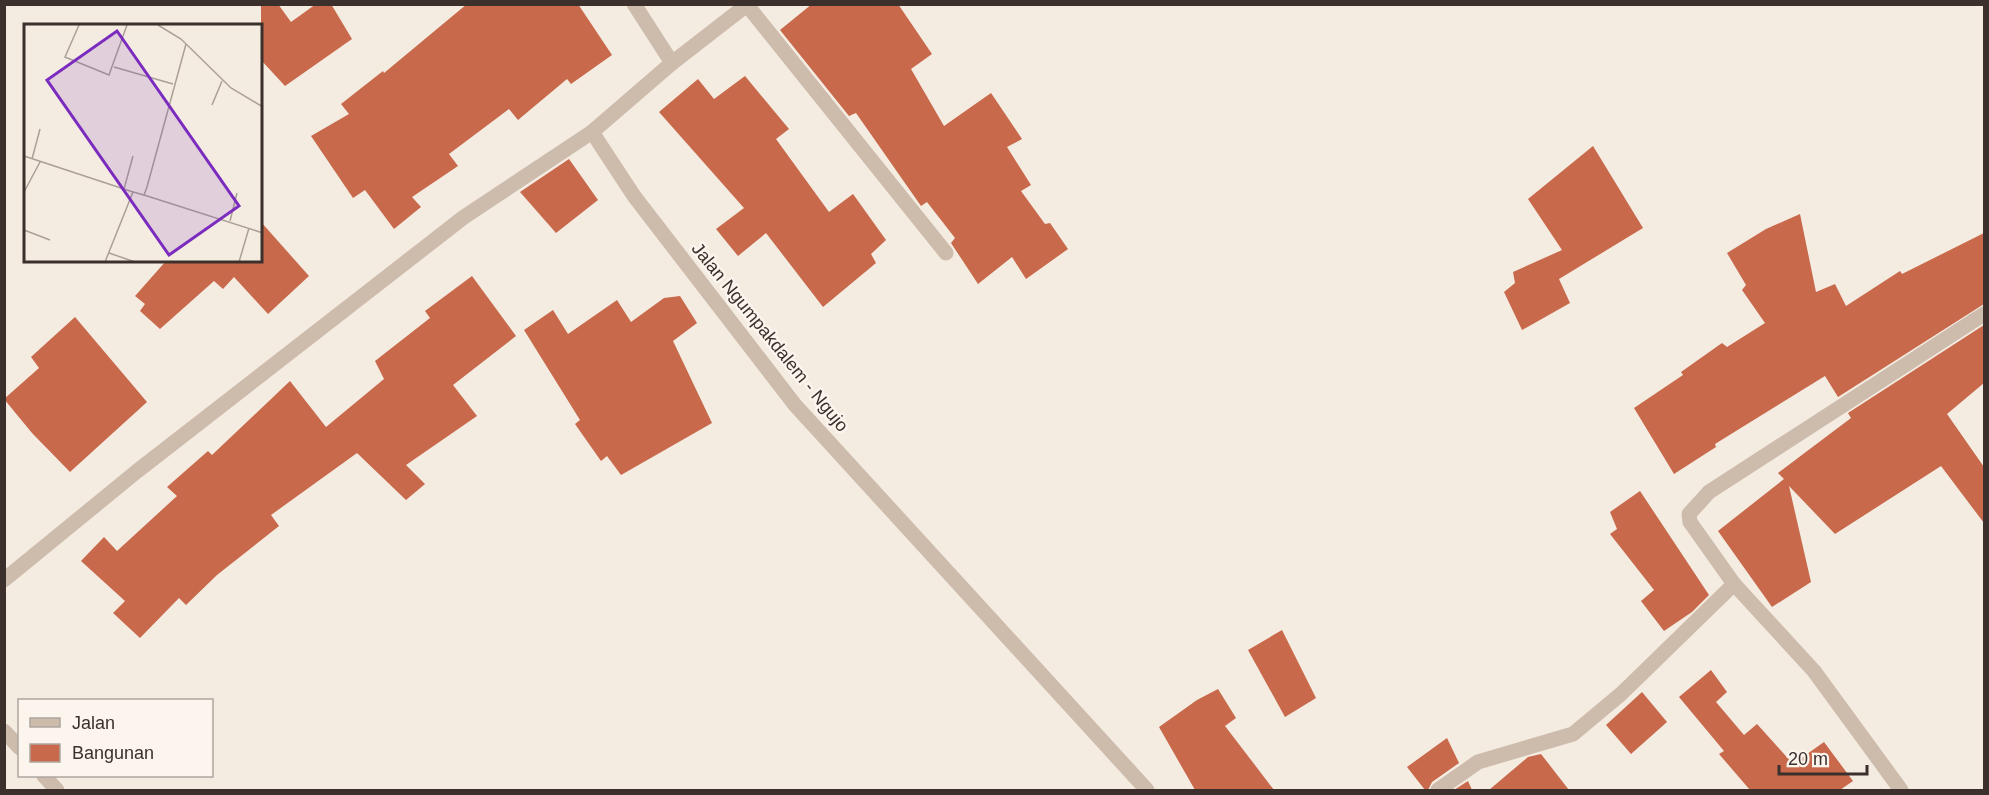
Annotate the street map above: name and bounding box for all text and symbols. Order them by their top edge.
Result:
inset map [24,24,262,262]
street label: Jalan Ngumpakdalem - Ngujo [688,239,852,435]
legend [18,699,213,777]
text: Jalan [72,713,115,733]
scale bar [1779,738,1868,776]
text: Bangunan [72,743,154,763]
text: 20 m [1788,749,1828,769]

